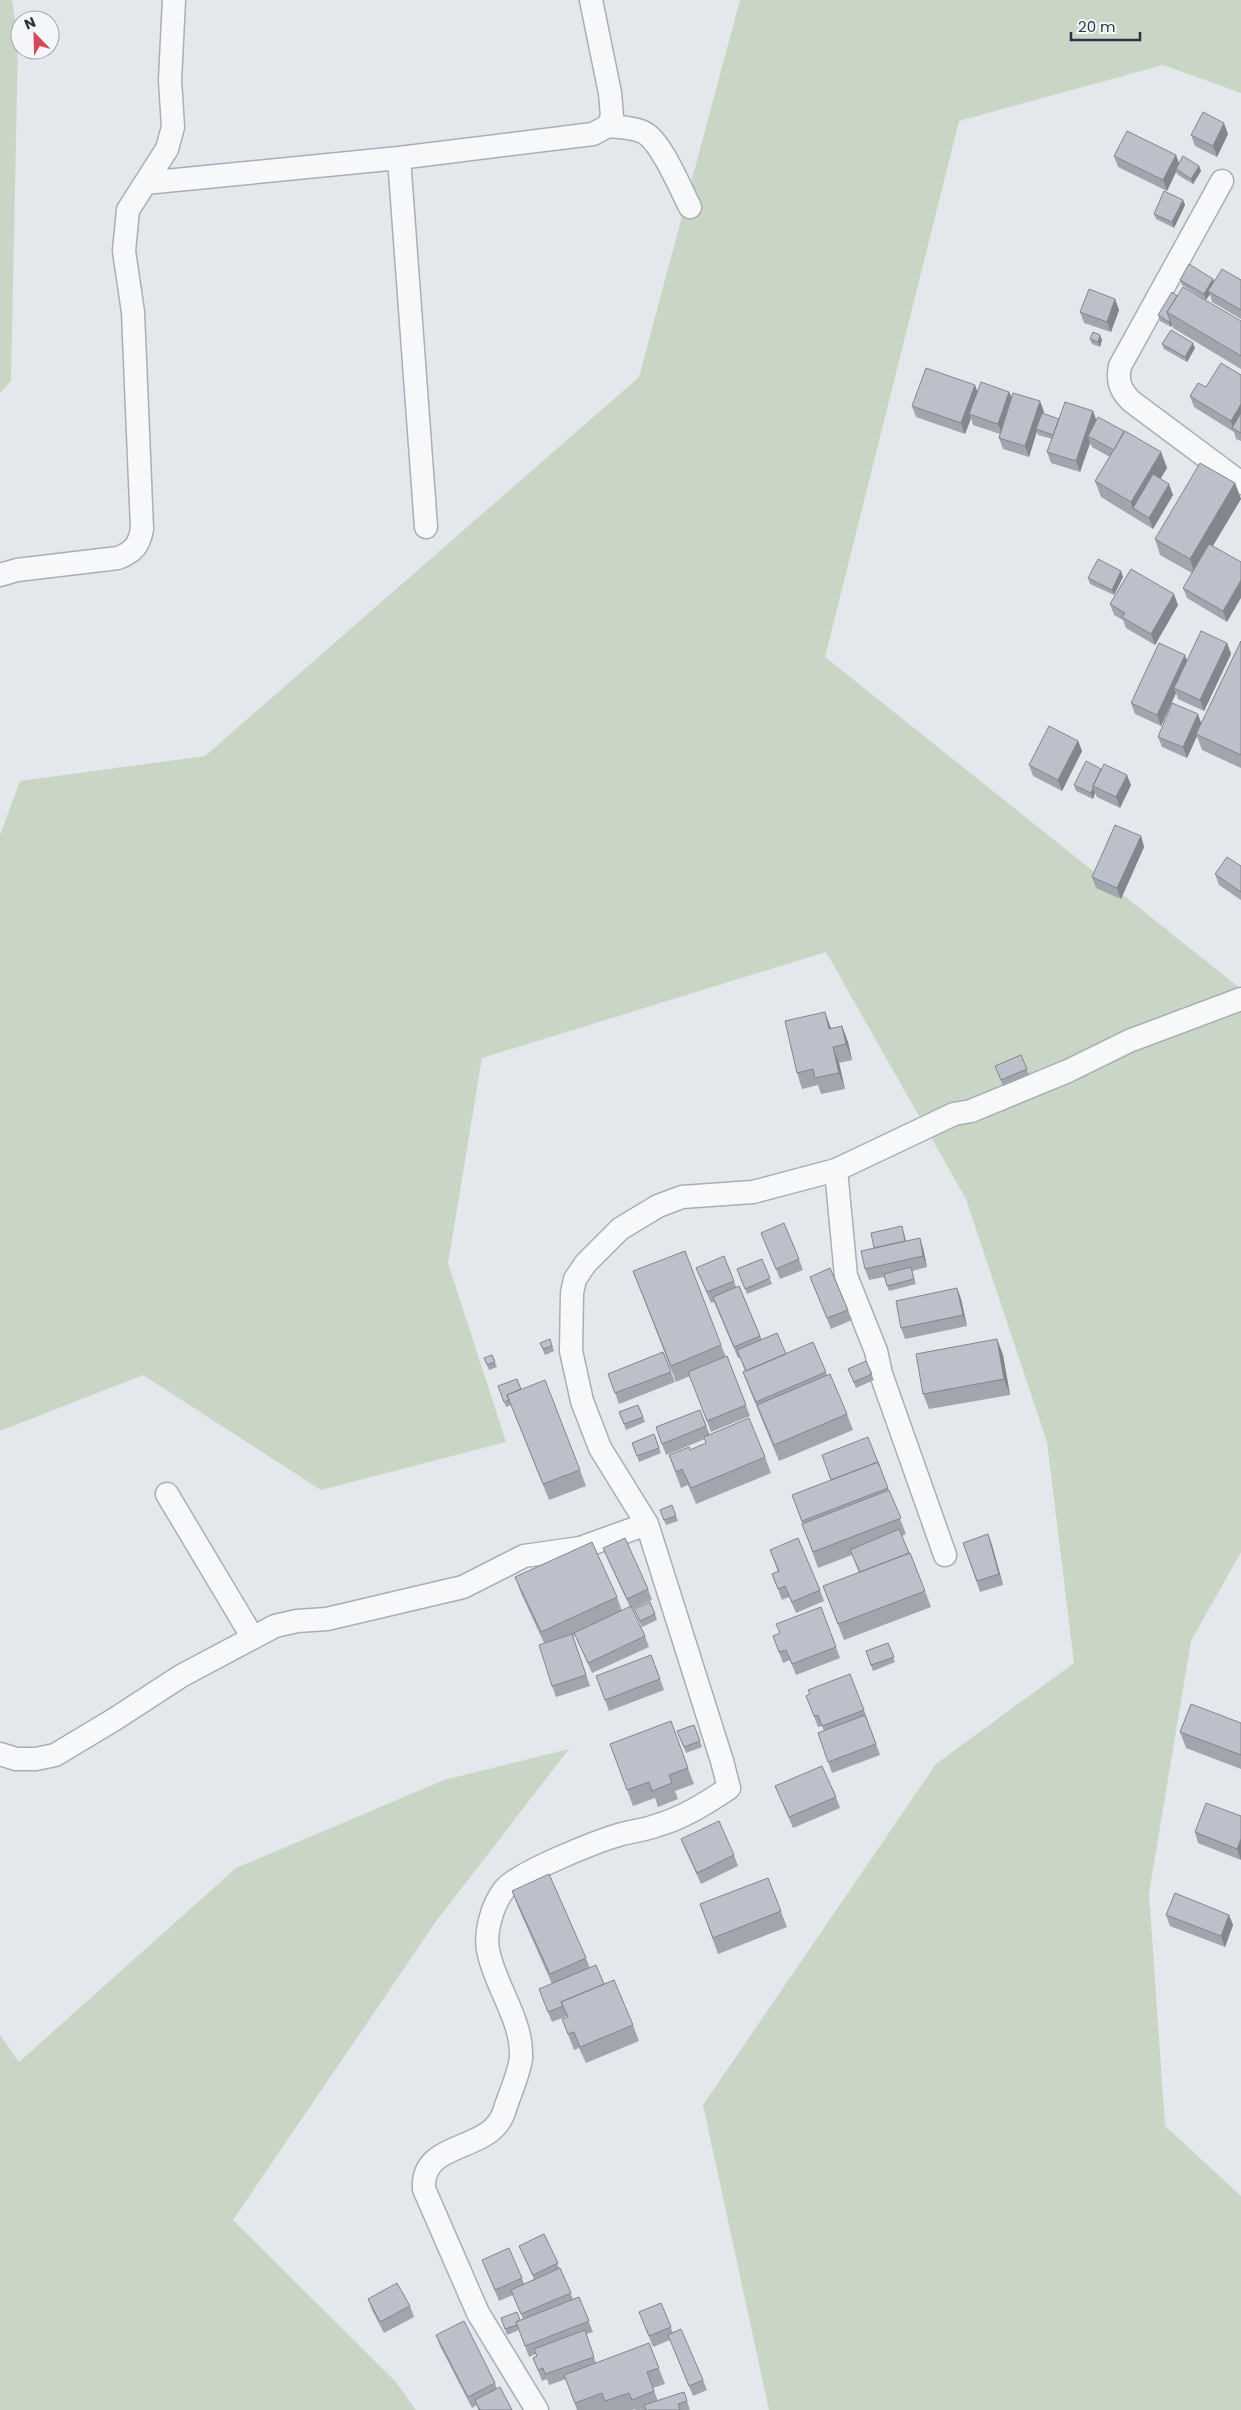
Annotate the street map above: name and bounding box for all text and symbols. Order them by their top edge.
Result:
north arrow [10,10,60,60]
scale bar [1071,10,1140,42]
text: N [21,12,39,34]
text: 20 m [1078,16,1116,37]

